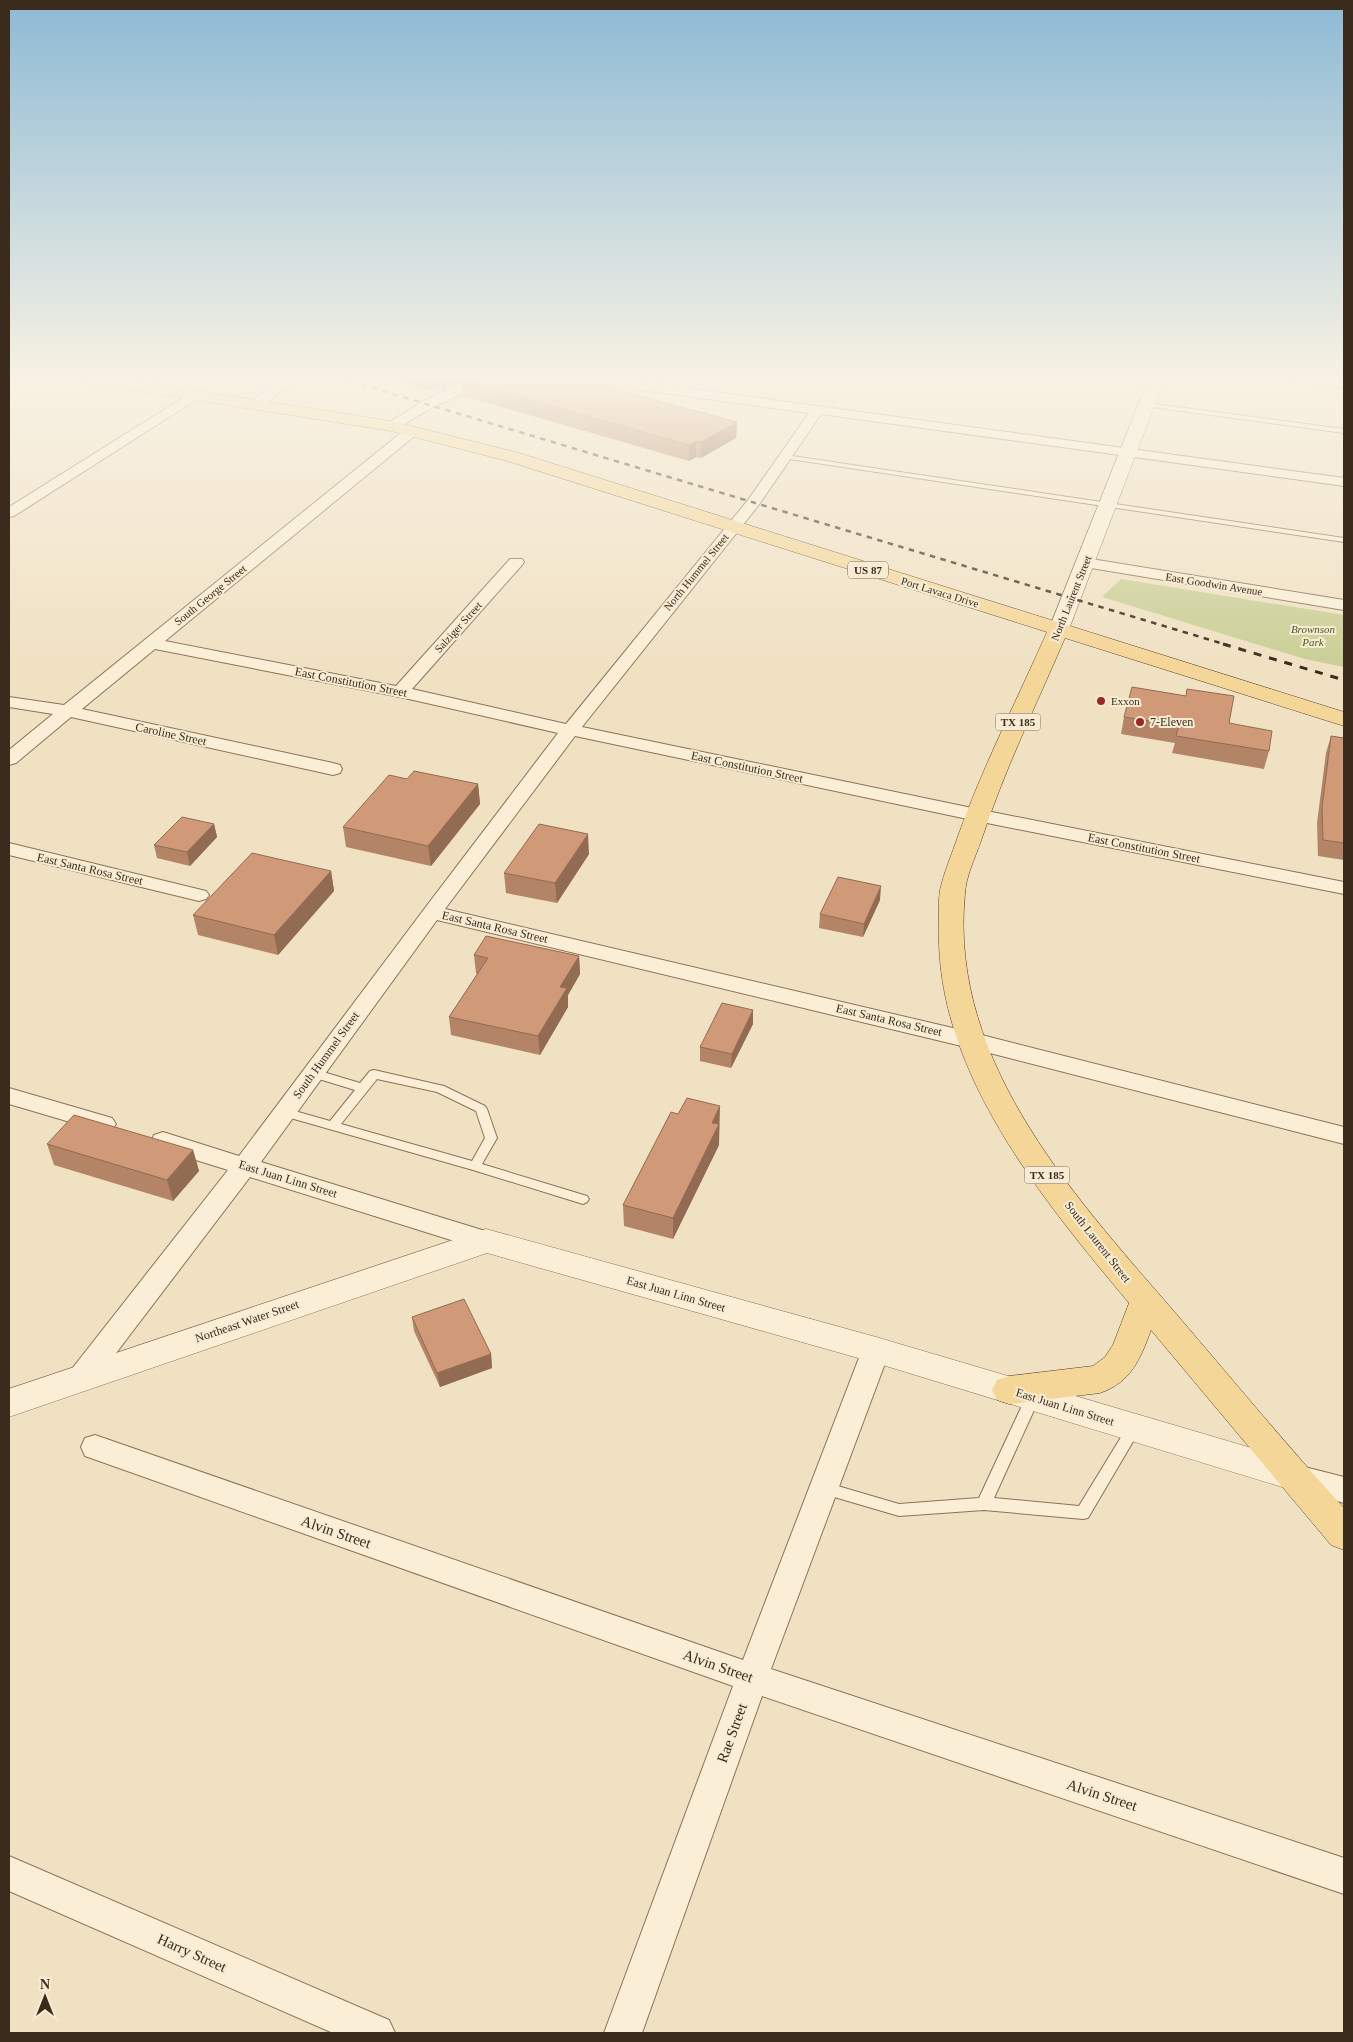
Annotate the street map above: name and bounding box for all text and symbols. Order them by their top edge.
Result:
street label: North Hummel Street [661,531,731,613]
street label: North Laurent Street [1048,554,1094,642]
street label: South George Street [172,562,248,628]
road number: US 87 [848,562,888,578]
street label: East Goodwin Avenue [1165,570,1264,598]
street label: Port Lavaca Drive [900,574,980,610]
street label: Salziger Street [432,599,484,655]
park label: Brownson Park [1291,623,1336,648]
street label: East Constitution Street [294,664,409,700]
marker: Exxon [1095,695,1107,707]
place label: Exxon [1111,695,1140,707]
road number: TX 185 [996,714,1040,730]
place label: 7-Eleven [1150,715,1193,729]
marker: 7-Eleven [1134,716,1146,728]
street label: Caroline Street [134,720,208,749]
street label: East Constitution Street [690,748,805,786]
street label: East Constitution Street [1087,830,1202,866]
street label: East Santa Rosa Street [36,850,145,888]
street label: East Santa Rosa Street [441,908,550,946]
street label: East Santa Rosa Street [835,1001,944,1039]
street label: South Hummel Street [290,1008,363,1101]
street label: East Juan Linn Street [237,1157,340,1201]
road number: TX 185 [1024,1166,1070,1184]
street label: South Laurent Street [1062,1199,1134,1286]
street label: East Juan Linn Street [625,1273,728,1315]
street label: Northeast Water Street [193,1296,301,1345]
street label: East Juan Linn Street [1014,1385,1117,1429]
street label: Alvin Street [299,1513,374,1552]
street label: Alvin Street [681,1647,756,1686]
street label: Rae Street [714,1700,750,1765]
street label: Alvin Street [1065,1776,1140,1814]
street label: Harry Street [155,1931,230,1976]
north arrow [20,1972,70,2022]
text: N [40,1977,50,1992]

